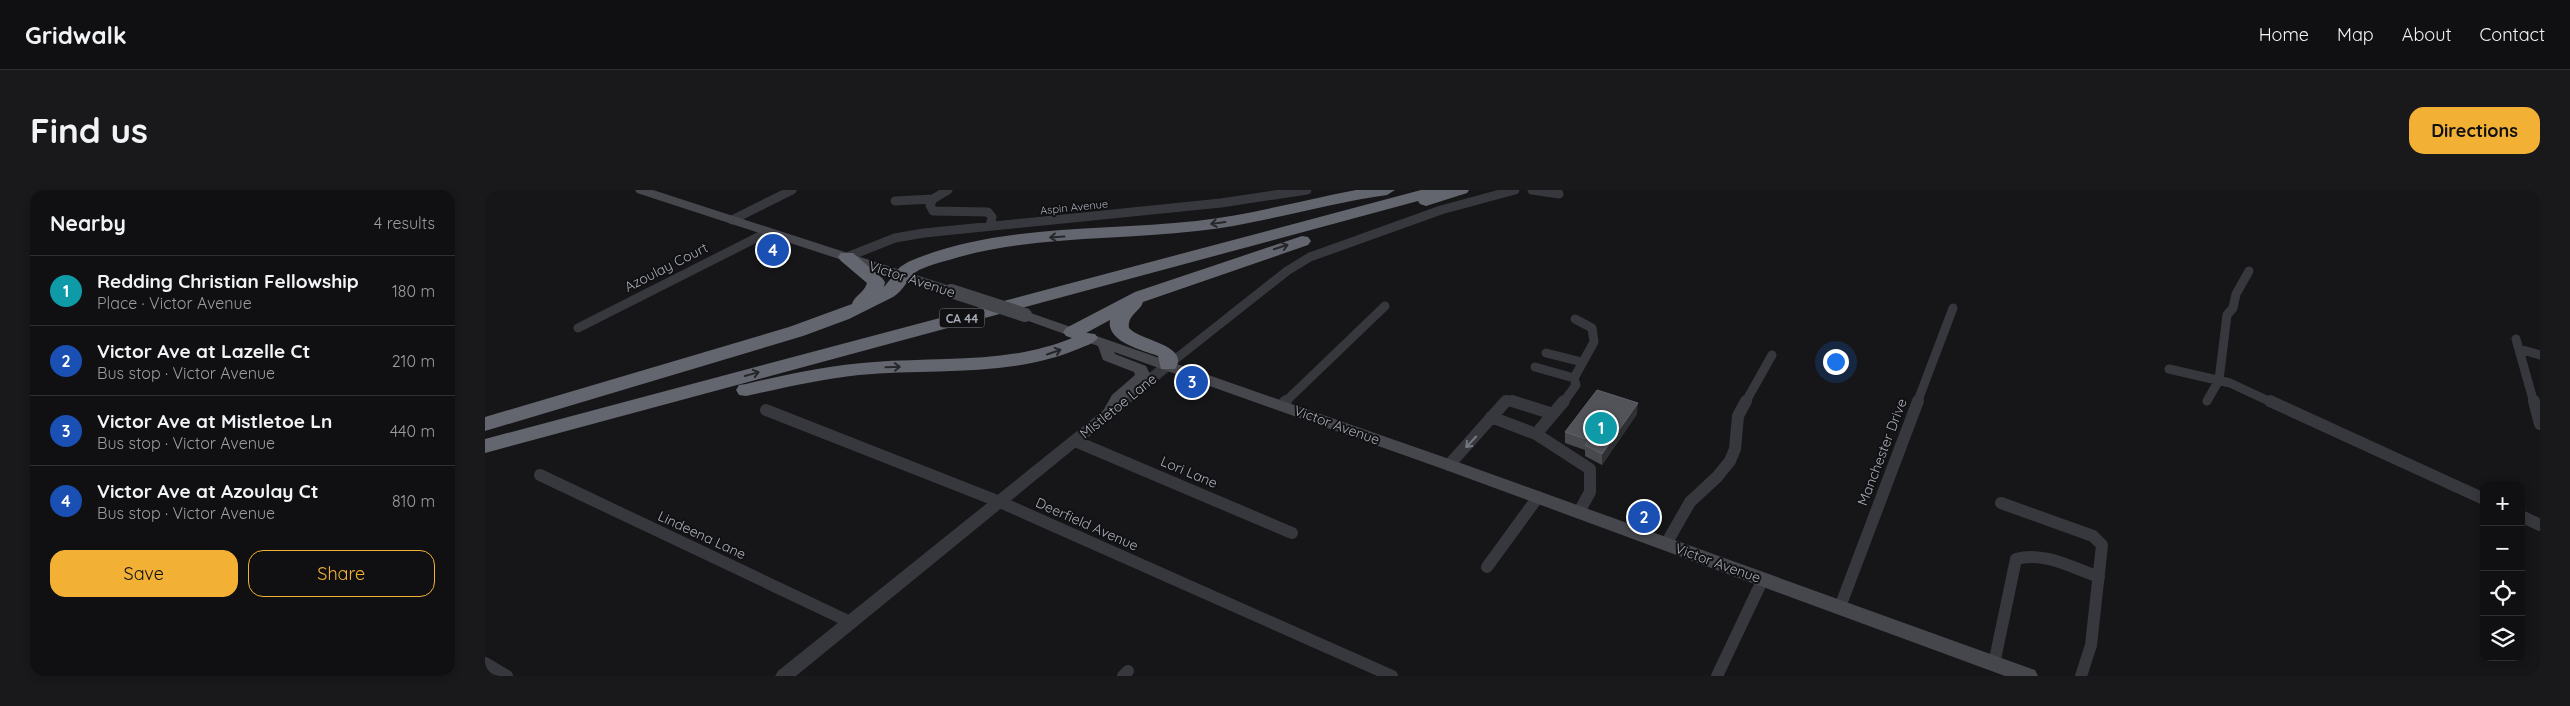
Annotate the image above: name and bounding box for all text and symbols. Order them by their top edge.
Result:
text: Gridwalk [25,20,127,50]
text: Home [2259,23,2309,46]
text: Map [2337,23,2374,46]
text: About [2402,23,2452,46]
text: Contact [2480,23,2545,46]
button: Directions [2409,107,2540,154]
text: Find us [30,108,148,152]
street label: Aspin Avenue [1039,196,1109,218]
text: Nearby [50,210,126,236]
text: 4 results [374,213,435,233]
one-way arrow [1211,218,1227,228]
pin: 4 [757,231,789,269]
one-way arrow [1049,233,1065,242]
street label: Azoulay Court [621,238,711,296]
one-way arrow [1273,242,1289,252]
street label: Victor Avenue [867,257,958,301]
text: Redding Christian Fellowship [97,269,359,293]
text: 1 [63,281,69,301]
text: 180 m [392,281,435,301]
text: Place · Victor Avenue [97,293,252,313]
road number: CA 44 [939,309,985,328]
text: Victor Ave at Lazelle Ct [97,339,310,363]
one-way arrow [1046,347,1061,356]
your location [1823,349,1849,375]
text: 2 [61,351,71,371]
text: 210 m [392,351,435,371]
one-way arrow [884,362,901,372]
text: Bus stop · Victor Avenue [97,363,275,383]
pin: 3 [1176,363,1208,401]
one-way arrow [743,369,759,378]
street label: Mistletoe Lane [1076,369,1160,442]
street label: Manchester Drive [1853,396,1911,508]
street label: Victor Avenue [1292,401,1382,449]
text: Victor Ave at Mistletoe Ln [97,409,332,433]
pin: 1 [1585,409,1617,447]
text: 3 [62,421,70,441]
text: 440 m [390,421,435,441]
text: Bus stop · Victor Avenue [97,433,275,453]
one-way arrow [1465,435,1477,448]
street label: Lori Lane [1158,452,1220,492]
text: Victor Ave at Azoulay Ct [97,479,318,503]
map controls [2480,481,2525,661]
button: + [2480,481,2525,526]
text: 4 [61,491,71,511]
text: 810 m [392,491,435,511]
street label: Deerfield Avenue [1033,493,1141,555]
pin: 2 [1628,498,1660,536]
text: Bus stop · Victor Avenue [97,503,275,523]
street label: Lindeena Lane [655,507,749,563]
button: − [2480,526,2525,571]
street label: Victor Avenue [1673,539,1763,587]
button: Save [50,550,238,597]
button: Share [248,550,435,597]
button: locate [2480,571,2525,616]
button: layers [2480,616,2525,661]

